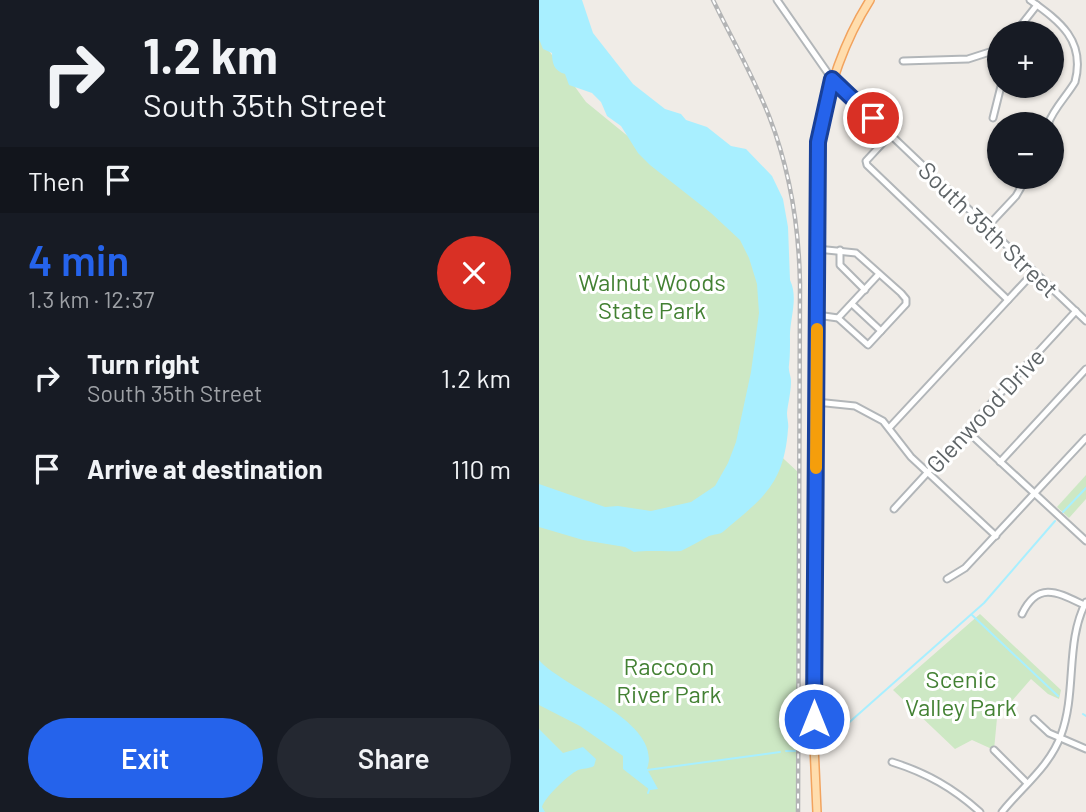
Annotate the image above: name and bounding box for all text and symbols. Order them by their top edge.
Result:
map controls [987,21,1064,189]
button: + [987,21,1064,98]
text: 1.2 km [143,25,278,84]
icon: right [28,28,119,119]
text: South 35th Street [143,85,387,123]
pin [843,88,903,148]
icon: arrive [854,99,892,137]
button: − [987,112,1064,189]
street label: South 35th Street [913,155,1065,303]
icon: arrive [99,161,137,199]
text: Then [28,165,85,196]
text: 4 min [28,234,129,284]
button: close [437,236,511,310]
park label: Walnut Woods State Park [578,267,726,324]
text: 1.3 km · 12:37 [28,285,154,313]
street label: Glenwood Drive [920,342,1050,478]
text: Turn right [87,348,200,379]
icon: right [28,359,66,397]
text: 1.2 km [441,362,511,393]
text: South 35th Street [87,379,263,407]
icon: arrive [28,450,66,488]
text: Arrive at destination [87,453,323,484]
text: 110 m [451,453,511,484]
park label: Raccoon River Park [616,651,722,708]
park label: Scenic Valley Park [905,664,1017,721]
position arrow [777,682,851,756]
button: Exit [28,718,263,798]
button: Share [277,718,511,798]

